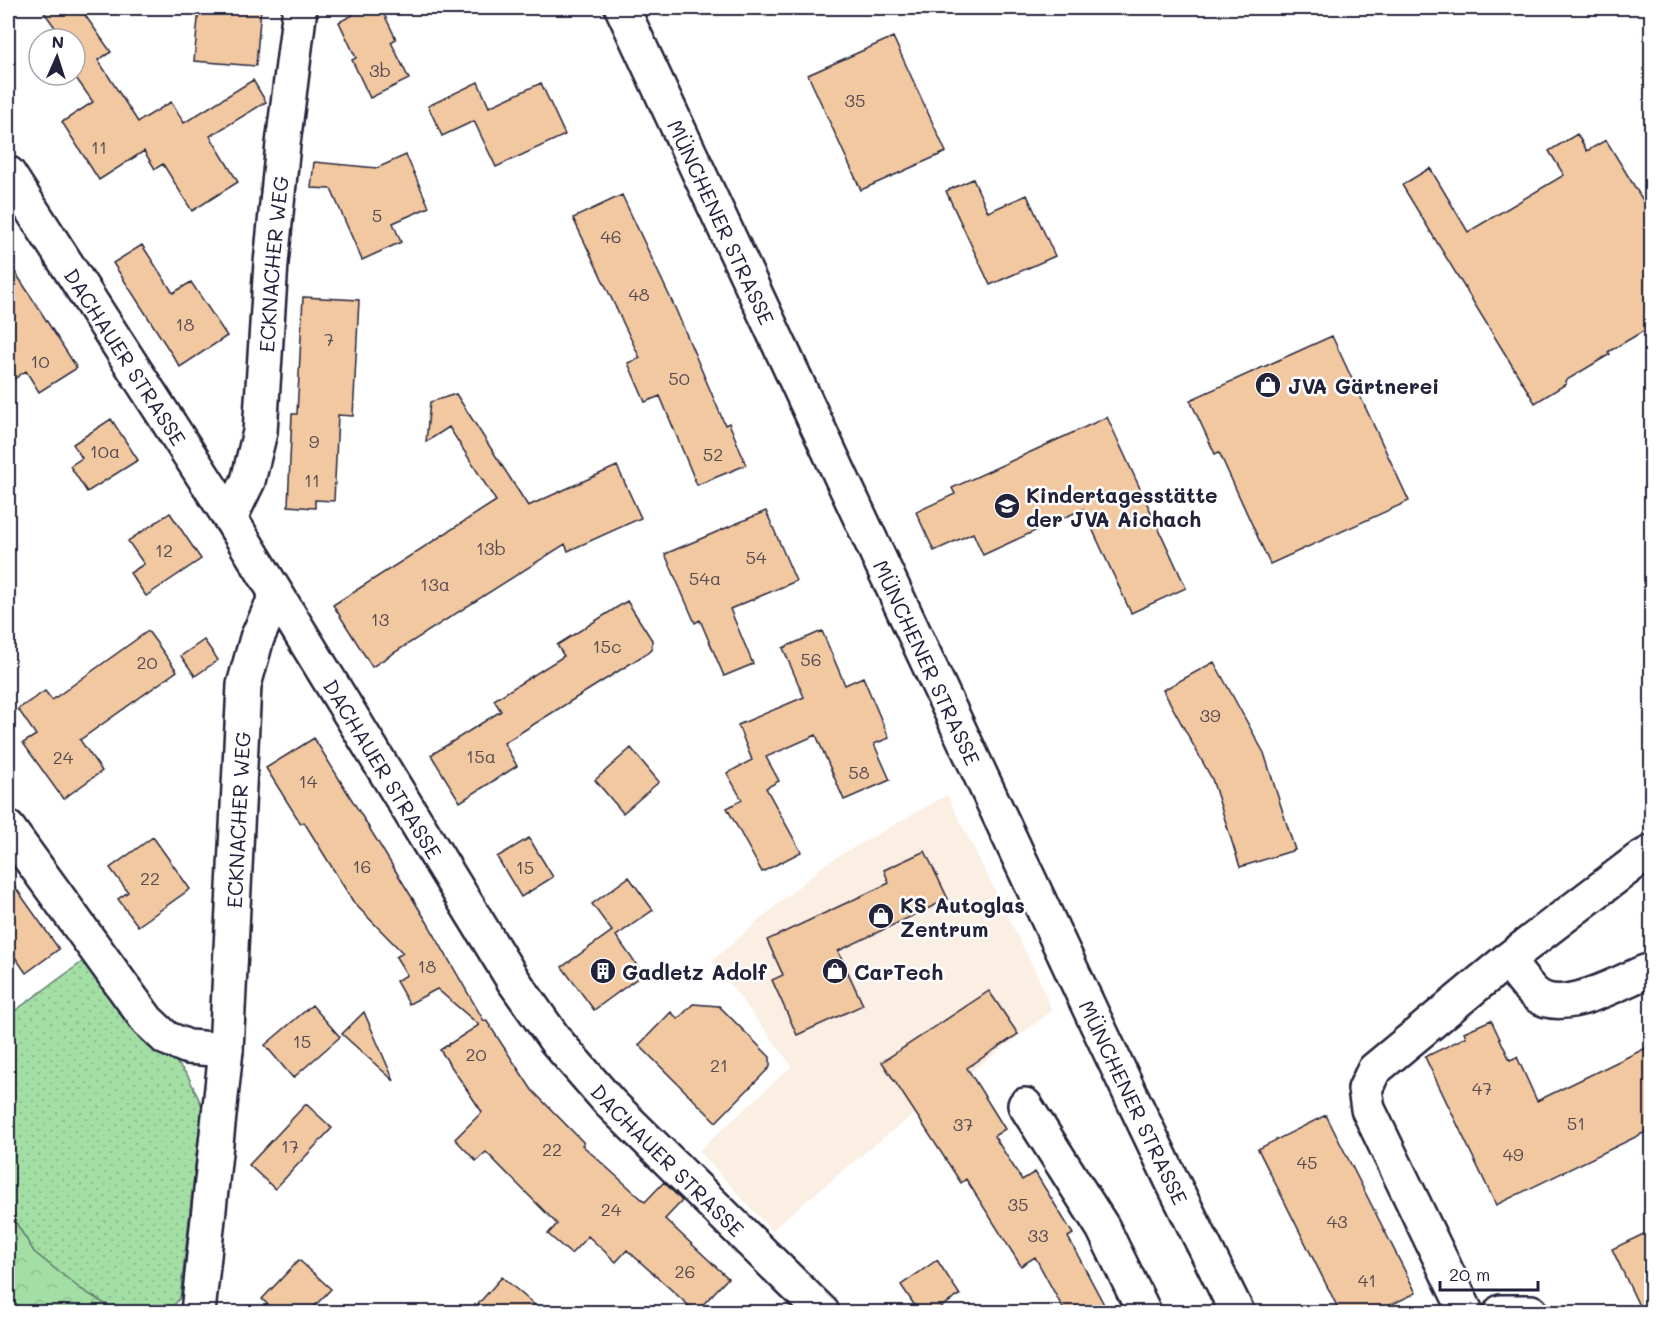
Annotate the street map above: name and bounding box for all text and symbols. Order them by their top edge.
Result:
north arrow [27,27,87,87]
text: N [51,31,64,52]
house number: 3b [369,58,391,82]
house number: 35 [844,88,866,112]
street label: MÜNCHENER STRASSE [662,115,781,329]
house number: 11 [91,135,107,159]
street label: ECKNACHER WEG [252,175,293,353]
house number: 5 [372,203,382,227]
house number: 46 [600,224,622,248]
street label: DACHAUER STRASSE [59,263,193,450]
house number: 48 [628,282,650,306]
house number: 18 [176,312,195,336]
house number: 7 [324,327,334,351]
house number: 10 [30,349,50,373]
house number: 50 [668,366,690,390]
shop icon: JVA Gärtnerei [1253,370,1283,400]
place label: JVA Gärtnerei [1288,372,1439,399]
house number: 9 [309,429,320,453]
house number: 10a [90,439,120,463]
house number: 52 [703,442,723,466]
house number: 11 [304,468,320,492]
place label: Kindertagesstätte der JVA Aichach [1026,481,1218,532]
school or university icon: Kindertagesstätte der JVA Aichach [992,491,1022,521]
house number: 13b [476,536,506,560]
house number: 12 [155,538,173,562]
house number: 54 [745,545,767,569]
street label: MÜNCHENER STRASSE [868,555,987,769]
house number: 54a [689,566,721,590]
house number: 13a [420,572,450,596]
house number: 13 [371,607,389,631]
house number: 15c [592,634,622,658]
house number: 56 [800,647,822,671]
house number: 20 [136,650,158,674]
street label: DACHAUER STRASSE [318,674,449,863]
house number: 39 [1199,703,1221,727]
street label: ECKNACHER WEG [220,731,255,909]
house number: 15a [466,744,496,768]
house number: 24 [53,745,74,769]
house number: 58 [848,760,870,784]
house number: 14 [299,769,318,793]
house number: 16 [353,854,371,878]
house number: 15 [516,855,534,879]
house number: 22 [140,866,160,890]
place label: KS Autoglas Zentrum [900,891,1025,942]
shop icon: KS Autoglas Zentrum [866,901,896,931]
house number: 18 [418,954,437,978]
building icon: Gadletz Adolf [588,956,618,986]
shop icon: CarTech [820,956,850,986]
place label: Gadletz Adolf [622,958,768,985]
place label: CarTech [854,958,943,985]
street label: MÜNCHENER STRASSE [1074,996,1195,1209]
house number: 15 [293,1029,311,1053]
house number: 20 [465,1042,487,1066]
house number: 21 [710,1053,728,1077]
house number: 47 [1472,1076,1492,1100]
street label: DACHAUER STRASSE [586,1078,751,1242]
house number: 51 [1567,1111,1585,1135]
house number: 37 [953,1112,973,1136]
house number: 17 [281,1134,299,1158]
house number: 22 [542,1137,562,1161]
house number: 49 [1502,1142,1524,1166]
house number: 45 [1296,1150,1318,1174]
house number: 35 [1007,1192,1029,1216]
house number: 24 [601,1197,622,1221]
house number: 43 [1326,1209,1348,1233]
house number: 33 [1027,1223,1049,1247]
scale bar [1440,1254,1538,1292]
house number: 26 [675,1259,695,1283]
text: 20 m [1449,1262,1490,1286]
house number: 41 [1358,1268,1376,1292]

